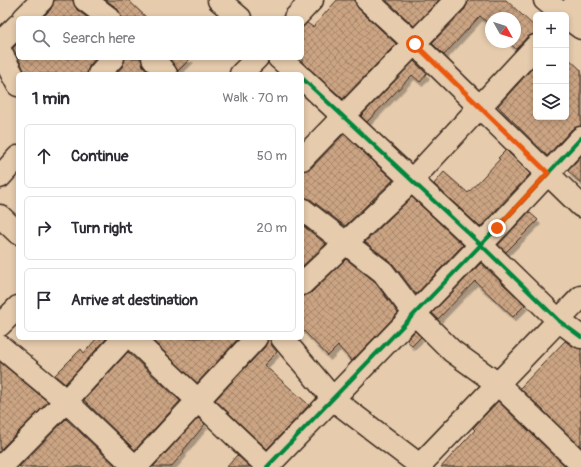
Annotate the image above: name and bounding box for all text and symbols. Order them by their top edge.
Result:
north arrow [485,12,521,48]
map controls [533,12,569,120]
button: + [533,12,569,48]
search box [16,16,304,60]
icon: search [30,27,52,49]
text: Search here [62,29,135,48]
route start [406,35,424,53]
button: − [533,48,569,84]
button: layers [533,84,569,120]
text: 1 min [32,88,70,109]
text: Walk · 70 m [222,90,288,106]
icon: ahead [33,145,55,167]
text: Continue [71,147,129,166]
text: 50 m [257,148,287,164]
icon: right [33,217,55,239]
text: Turn right [71,219,132,238]
route end [488,219,506,237]
text: 20 m [256,220,287,236]
icon: arrive [33,289,55,311]
text: Arrive at destination [71,291,198,310]

